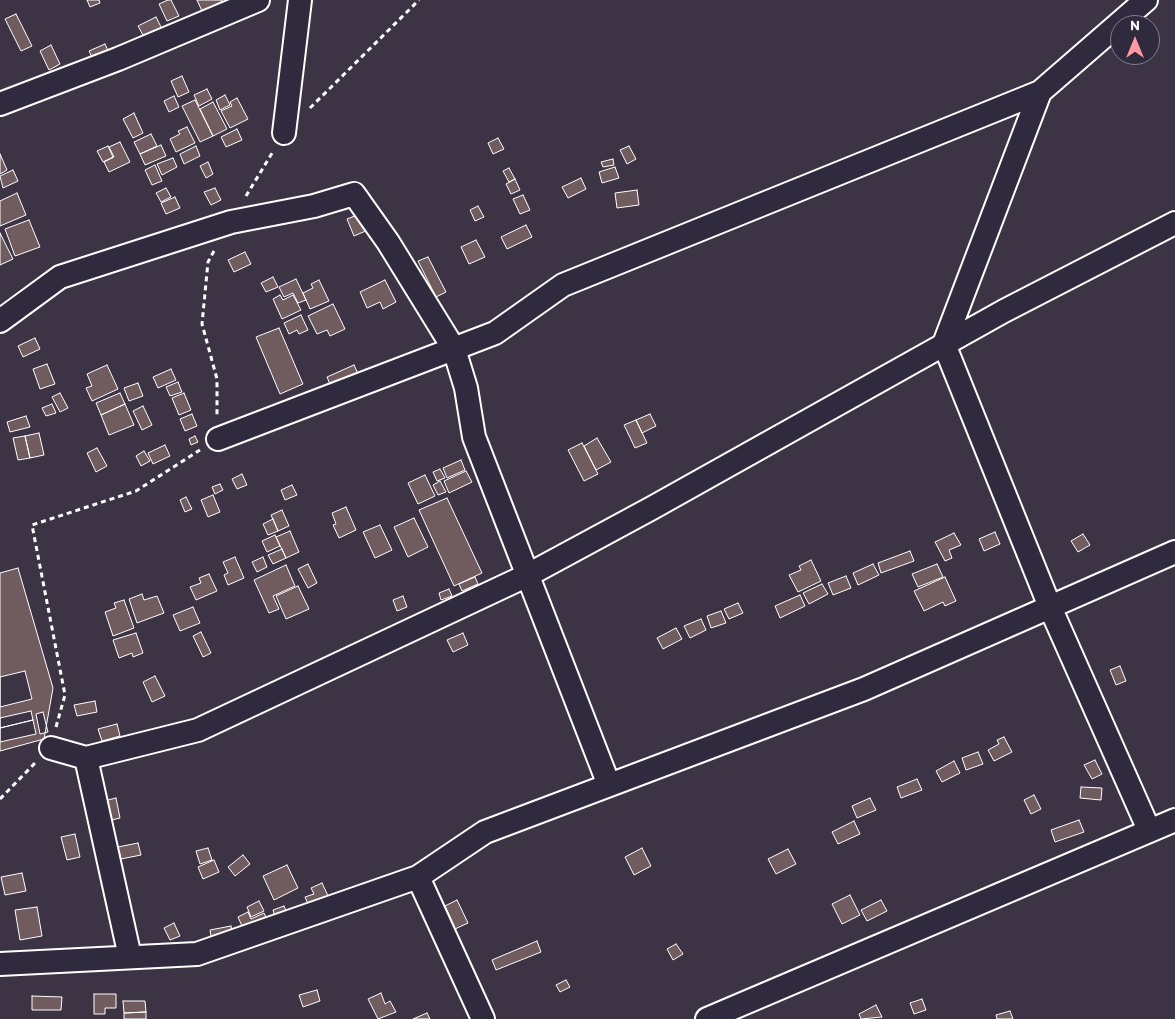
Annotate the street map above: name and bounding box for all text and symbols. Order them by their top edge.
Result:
north arrow [1110,15,1160,65]
text: N [1130,17,1140,34]

